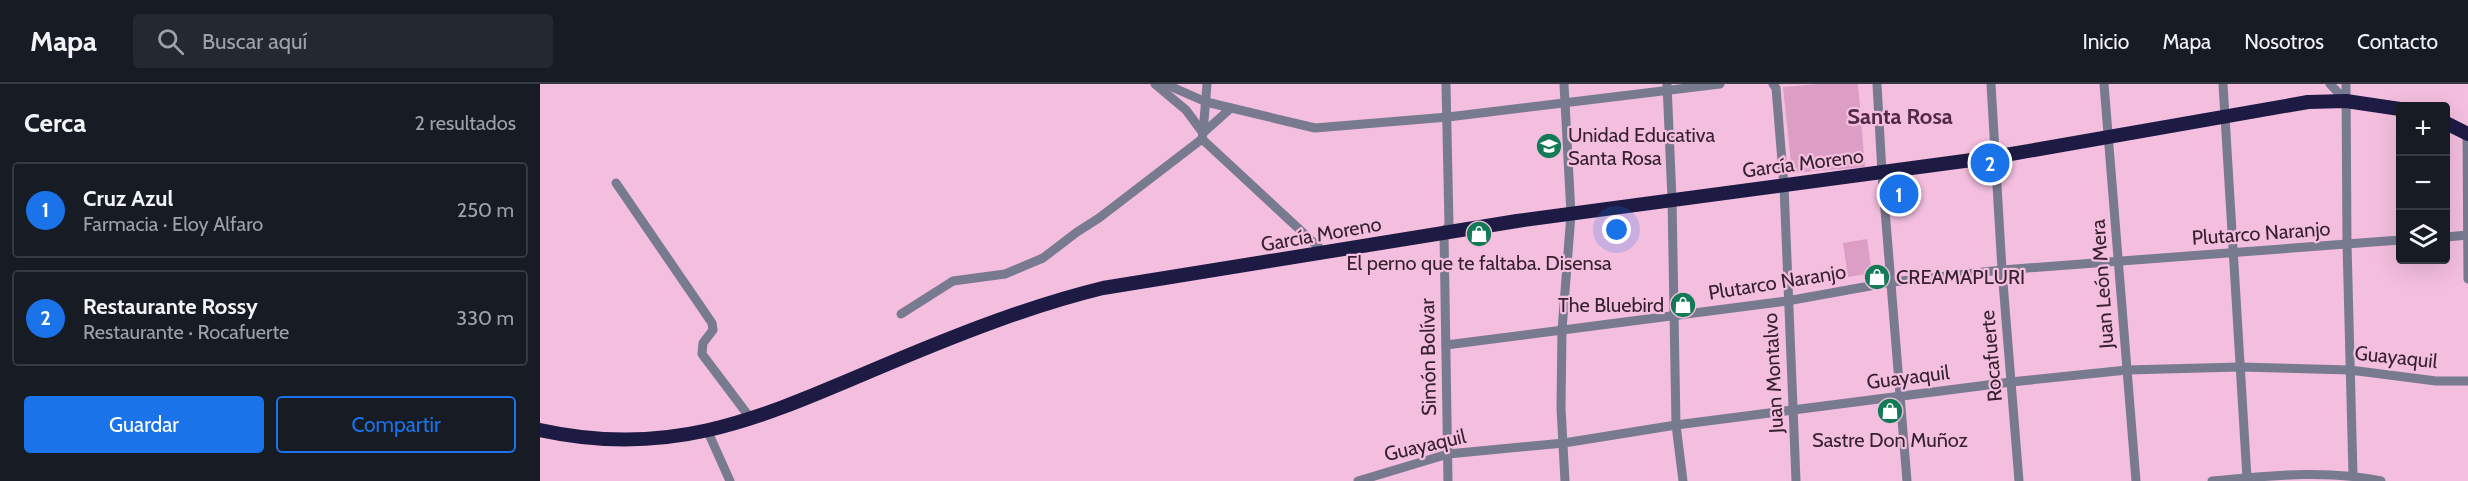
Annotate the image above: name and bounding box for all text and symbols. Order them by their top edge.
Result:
search box [133,14,553,68]
text: Mapa [30,24,97,58]
icon: search [154,25,187,58]
text: Buscar aquí [202,28,307,55]
text: Inicio [2082,29,2129,54]
text: Mapa [2162,29,2211,54]
text: Nosotros [2244,29,2324,54]
text: Contacto [2357,29,2438,54]
map controls [2396,102,2450,264]
button: + [2396,102,2450,156]
district label: Santa Rosa [1847,103,1953,130]
text: Cerca [24,107,86,139]
text: 2 resultados [415,111,516,135]
place label: Unidad Educativa Santa Rosa [1568,123,1715,170]
school or university icon: Unidad Educativa Santa Rosa [1534,131,1564,161]
pin: 2 [1970,140,2010,185]
street label: García Moreno [1741,144,1865,182]
button: − [2396,156,2450,210]
pin: 1 [1880,172,1918,216]
text: Cruz Azul [83,185,173,212]
text: 1 [42,198,49,222]
text: 250 m [457,198,514,222]
button: layers [2396,210,2450,264]
text: Farmacia · Eloy Alfaro [83,212,263,236]
street label: García Moreno [1259,212,1383,256]
your location [1602,215,1631,244]
street label: Plutarco Naranjo [2191,216,2331,250]
street label: Juan León Mera [2085,218,2119,350]
shop icon: El perno que te faltaba. Disensa [1464,219,1494,249]
place label: El perno que te faltaba. Disensa [1346,251,1612,275]
street label: Plutarco Naranjo [1706,259,1848,305]
shop icon: CREAMAPLURI [1862,262,1892,292]
place label: CREAMAPLURI [1896,265,2025,289]
shop icon: The Bluebird [1668,290,1698,320]
text: Restaurante Rossy [83,293,258,320]
place label: The Bluebird [1558,293,1664,317]
street label: Simón Bolívar [1415,297,1441,416]
text: 2 [40,306,51,330]
text: 330 m [456,306,514,330]
street label: Rocafuerte [1975,309,2007,403]
street label: Juan Montalvo [1758,312,1788,435]
text: Restaurante · Rocafuerte [83,320,289,344]
street label: Guayaquil [2353,341,2439,373]
street label: Guayaquil [1865,360,1951,394]
button: Guardar [24,396,264,453]
button: Compartir [276,396,516,453]
shop icon: Sastre Don Muñoz [1875,396,1905,426]
street label: Guayaquil [1382,424,1468,466]
place label: Sastre Don Muñoz [1812,428,1968,452]

